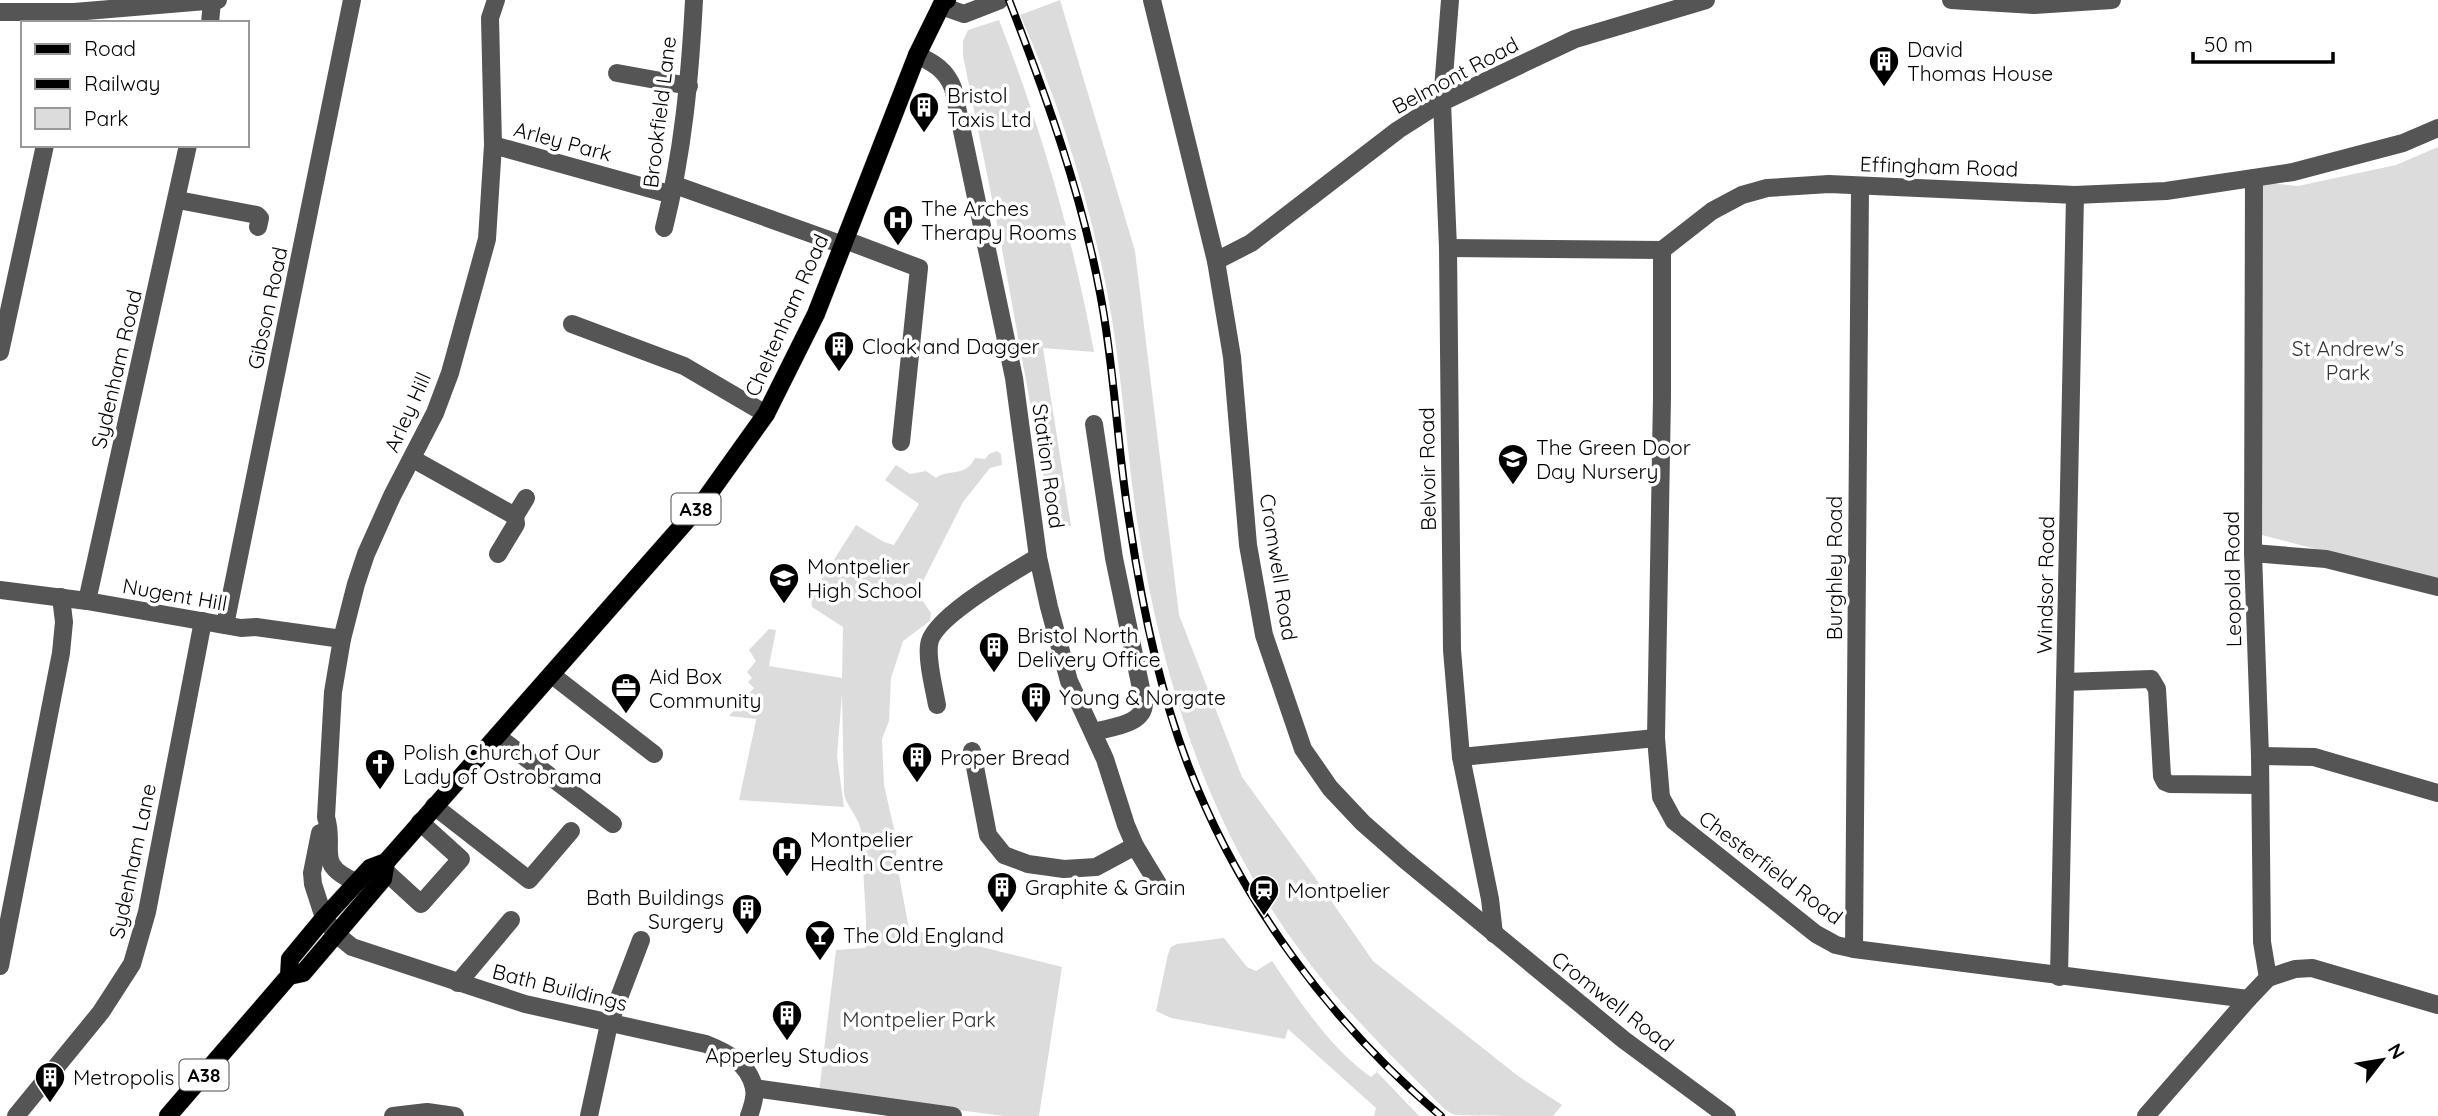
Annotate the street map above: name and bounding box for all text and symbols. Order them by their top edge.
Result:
legend [21,21,248,147]
scale bar [2193,21,2333,65]
street label: Belmont Road [1387,31,1523,119]
text: 50 m [2204,31,2253,57]
text: Road [84,35,136,61]
street label: Brookfield Lane [637,35,681,189]
place label: David Thomas House [1907,36,2053,86]
building icon: David Thomas House [1867,44,1901,88]
text: Railway [84,70,160,96]
place label: Bristol Taxis Ltd [947,82,1031,132]
building icon: Bristol Taxis Ltd [907,90,941,134]
text: Park [84,105,128,131]
street label: Arley Park [511,115,615,167]
street label: Effingham Road [1859,150,2019,182]
place label: The Arches Therapy Rooms [921,195,1077,245]
hospital icon: The Arches Therapy Rooms [881,203,915,247]
street label: Cheltenham Road [739,230,833,400]
street label: Gibson Road [241,244,293,372]
street label: Sydenham Road [85,287,147,451]
building icon: Cloak and Dagger [822,329,856,373]
place label: Cloak and Dagger [862,333,1040,359]
park label: St Andrew's Park [2292,335,2404,385]
street label: Arley Hill [378,368,436,456]
street label: Station Road [1027,402,1071,530]
street label: Belvoir Road [1413,407,1441,531]
place label: The Green Door Day Nursery [1536,434,1691,484]
school or university icon: The Green Door Day Nursery [1496,442,1530,486]
street label: Cromwell Road [1255,492,1303,642]
road number: A38 [672,494,720,524]
street label: Burghley Road [1821,496,1847,640]
street label: Leopold Road [2218,511,2246,647]
street label: Windsor Road [2031,516,2059,654]
place label: Montpelier High School [807,553,922,603]
school or university icon: Montpelier High School [767,561,801,605]
street label: Nugent Hill [121,572,229,616]
place label: Bristol North Delivery Office [1017,622,1161,672]
building icon: Bristol North Delivery Office [977,630,1011,674]
place label: Aid Box Community [649,663,761,713]
office icon: Aid Box Community [609,671,643,715]
building icon: Young & Norgate [1019,680,1053,724]
place label: Young & Norgate [1059,684,1226,710]
place label: Polish Church of Our Lady of Ostrobrama [403,739,602,789]
building icon: Proper Bread [900,740,934,784]
place label: Proper Bread [940,744,1070,770]
church icon: Polish Church of Our Lady of Ostrobrama [363,747,397,791]
street label: Sydenham Lane [103,781,161,941]
street label: Chesterfield Road [1694,804,1848,930]
place label: Montpelier Health Centre [810,826,944,876]
hospital icon: Montpelier Health Centre [770,834,804,878]
building icon: Graphite & Grain [985,870,1019,914]
station icon: Montpelier [1247,873,1281,917]
place label: Graphite & Grain [1025,874,1186,900]
place label: Montpelier [1287,877,1390,903]
place label: Bath Buildings Surgery [586,884,724,934]
building icon: Bath Buildings Surgery [730,892,764,936]
bar icon: The Old England [803,918,837,962]
place label: The Old England [843,922,1004,948]
street label: Cromwell Road [1547,945,1679,1057]
street label: Bath Buildings [490,958,630,1016]
building icon: Apperley Studios [770,998,804,1042]
park label: Montpelier Park [842,1006,996,1032]
north arrow [2347,1025,2417,1095]
text: N [2383,1039,2410,1063]
place label: Apperley Studios [705,1042,869,1068]
building icon: Metropolis [33,1060,67,1104]
road number: A38 [180,1060,228,1091]
place label: Metropolis [73,1064,174,1090]

